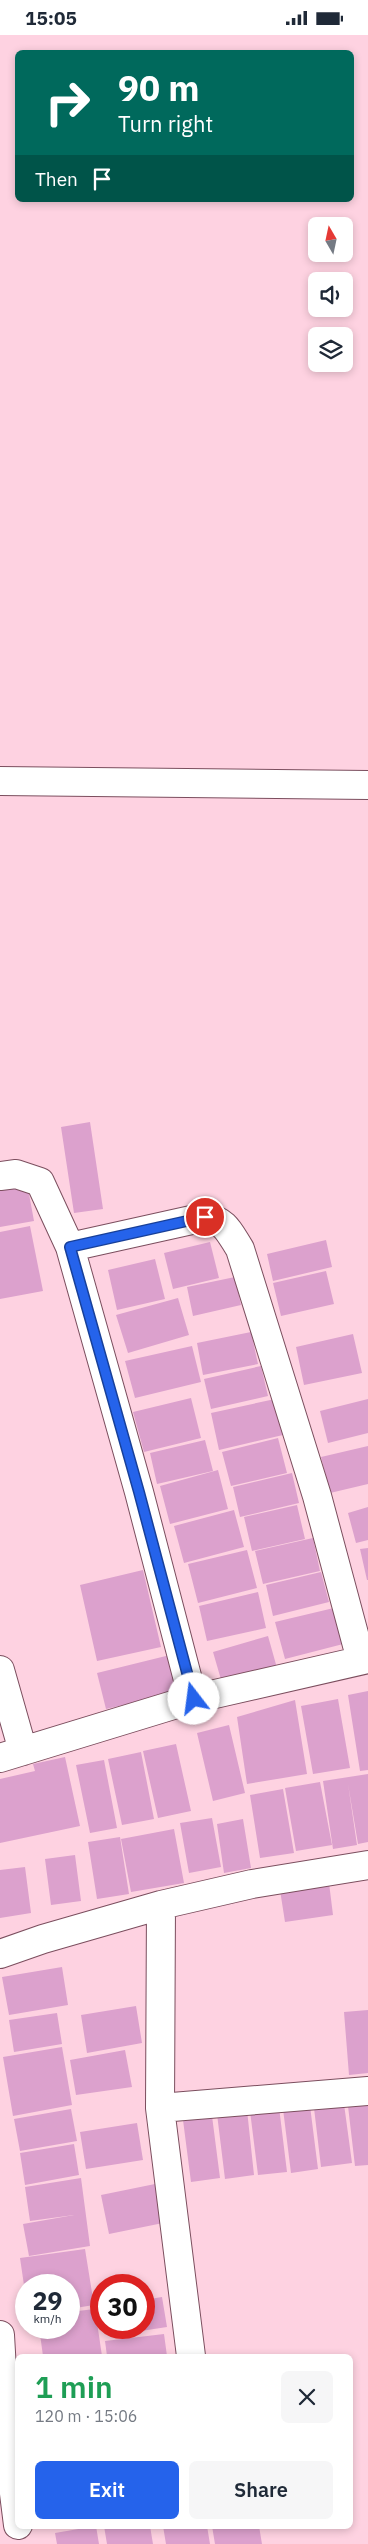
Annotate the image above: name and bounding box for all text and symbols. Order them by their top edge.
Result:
text: 15:05 [25,6,77,30]
text: 90 m [118,65,200,111]
icon: right [35,70,100,135]
text: Turn right [118,109,213,138]
icon: arrive [88,165,116,193]
text: Then [35,167,78,191]
north arrow [308,217,352,263]
map controls [308,217,353,372]
button: sound [308,272,353,317]
button: layers [308,327,353,372]
pin [184,1196,226,1238]
icon: arrive [191,1203,219,1231]
position arrow [167,1672,219,1724]
speed limit sign: 30 [90,2274,155,2339]
text: 29 [32,2284,63,2317]
text: km/h [33,2311,62,2326]
text: 1 min [35,2367,113,2406]
button: close [281,2371,333,2423]
text: 120 m · 15:06 [35,2406,137,2426]
button: Exit [35,2461,179,2519]
button: Share [189,2461,333,2519]

